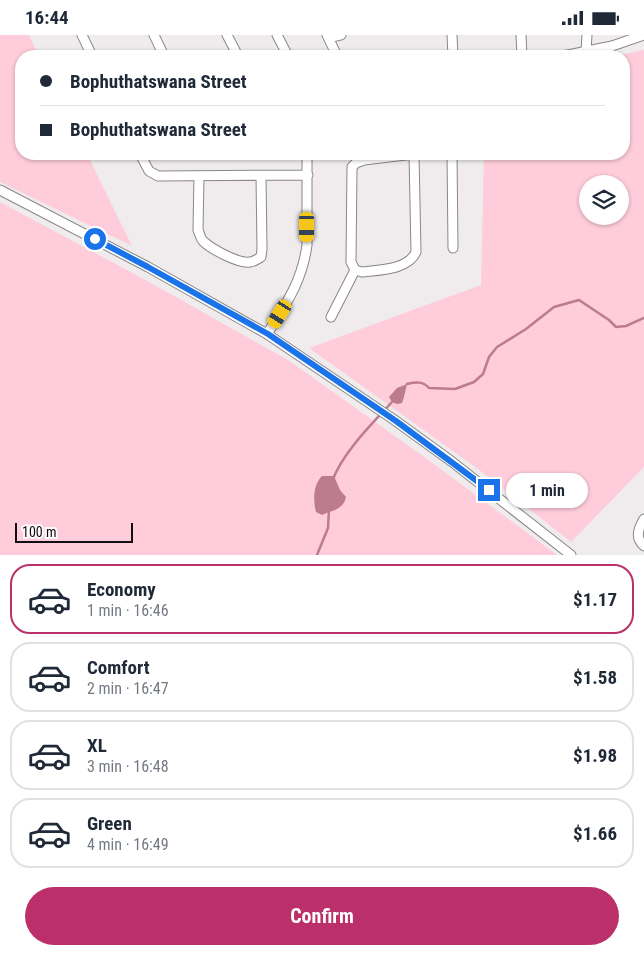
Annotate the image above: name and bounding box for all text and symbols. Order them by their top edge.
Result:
text: 16:44 [25,6,69,29]
text: Bophuthatswana Street [70,70,247,93]
text: Bophuthatswana Street [70,118,247,141]
map controls [579,175,629,225]
button: layers [579,175,629,225]
car [299,212,314,242]
route start [84,228,106,250]
car [265,297,294,331]
callout: 1 min [506,473,589,507]
route end [478,479,500,501]
text: 1 min [529,481,565,500]
scale bar [15,520,132,543]
text: 100 m [22,524,57,540]
icon: car [27,577,72,622]
text: Economy [87,578,156,601]
text: $1.17 [573,588,617,611]
text: 1 min · 16:46 [87,601,169,620]
icon: car [27,655,72,700]
text: Comfort [87,656,150,679]
text: $1.58 [573,666,617,689]
text: 2 min · 16:47 [87,679,169,698]
icon: car [27,733,72,778]
text: XL [87,734,107,757]
text: $1.98 [573,744,617,767]
text: 3 min · 16:48 [87,757,169,776]
icon: car [27,811,72,856]
text: Green [87,812,132,835]
text: $1.66 [573,822,617,845]
text: 4 min · 16:49 [87,835,169,854]
button: Confirm [25,887,619,945]

